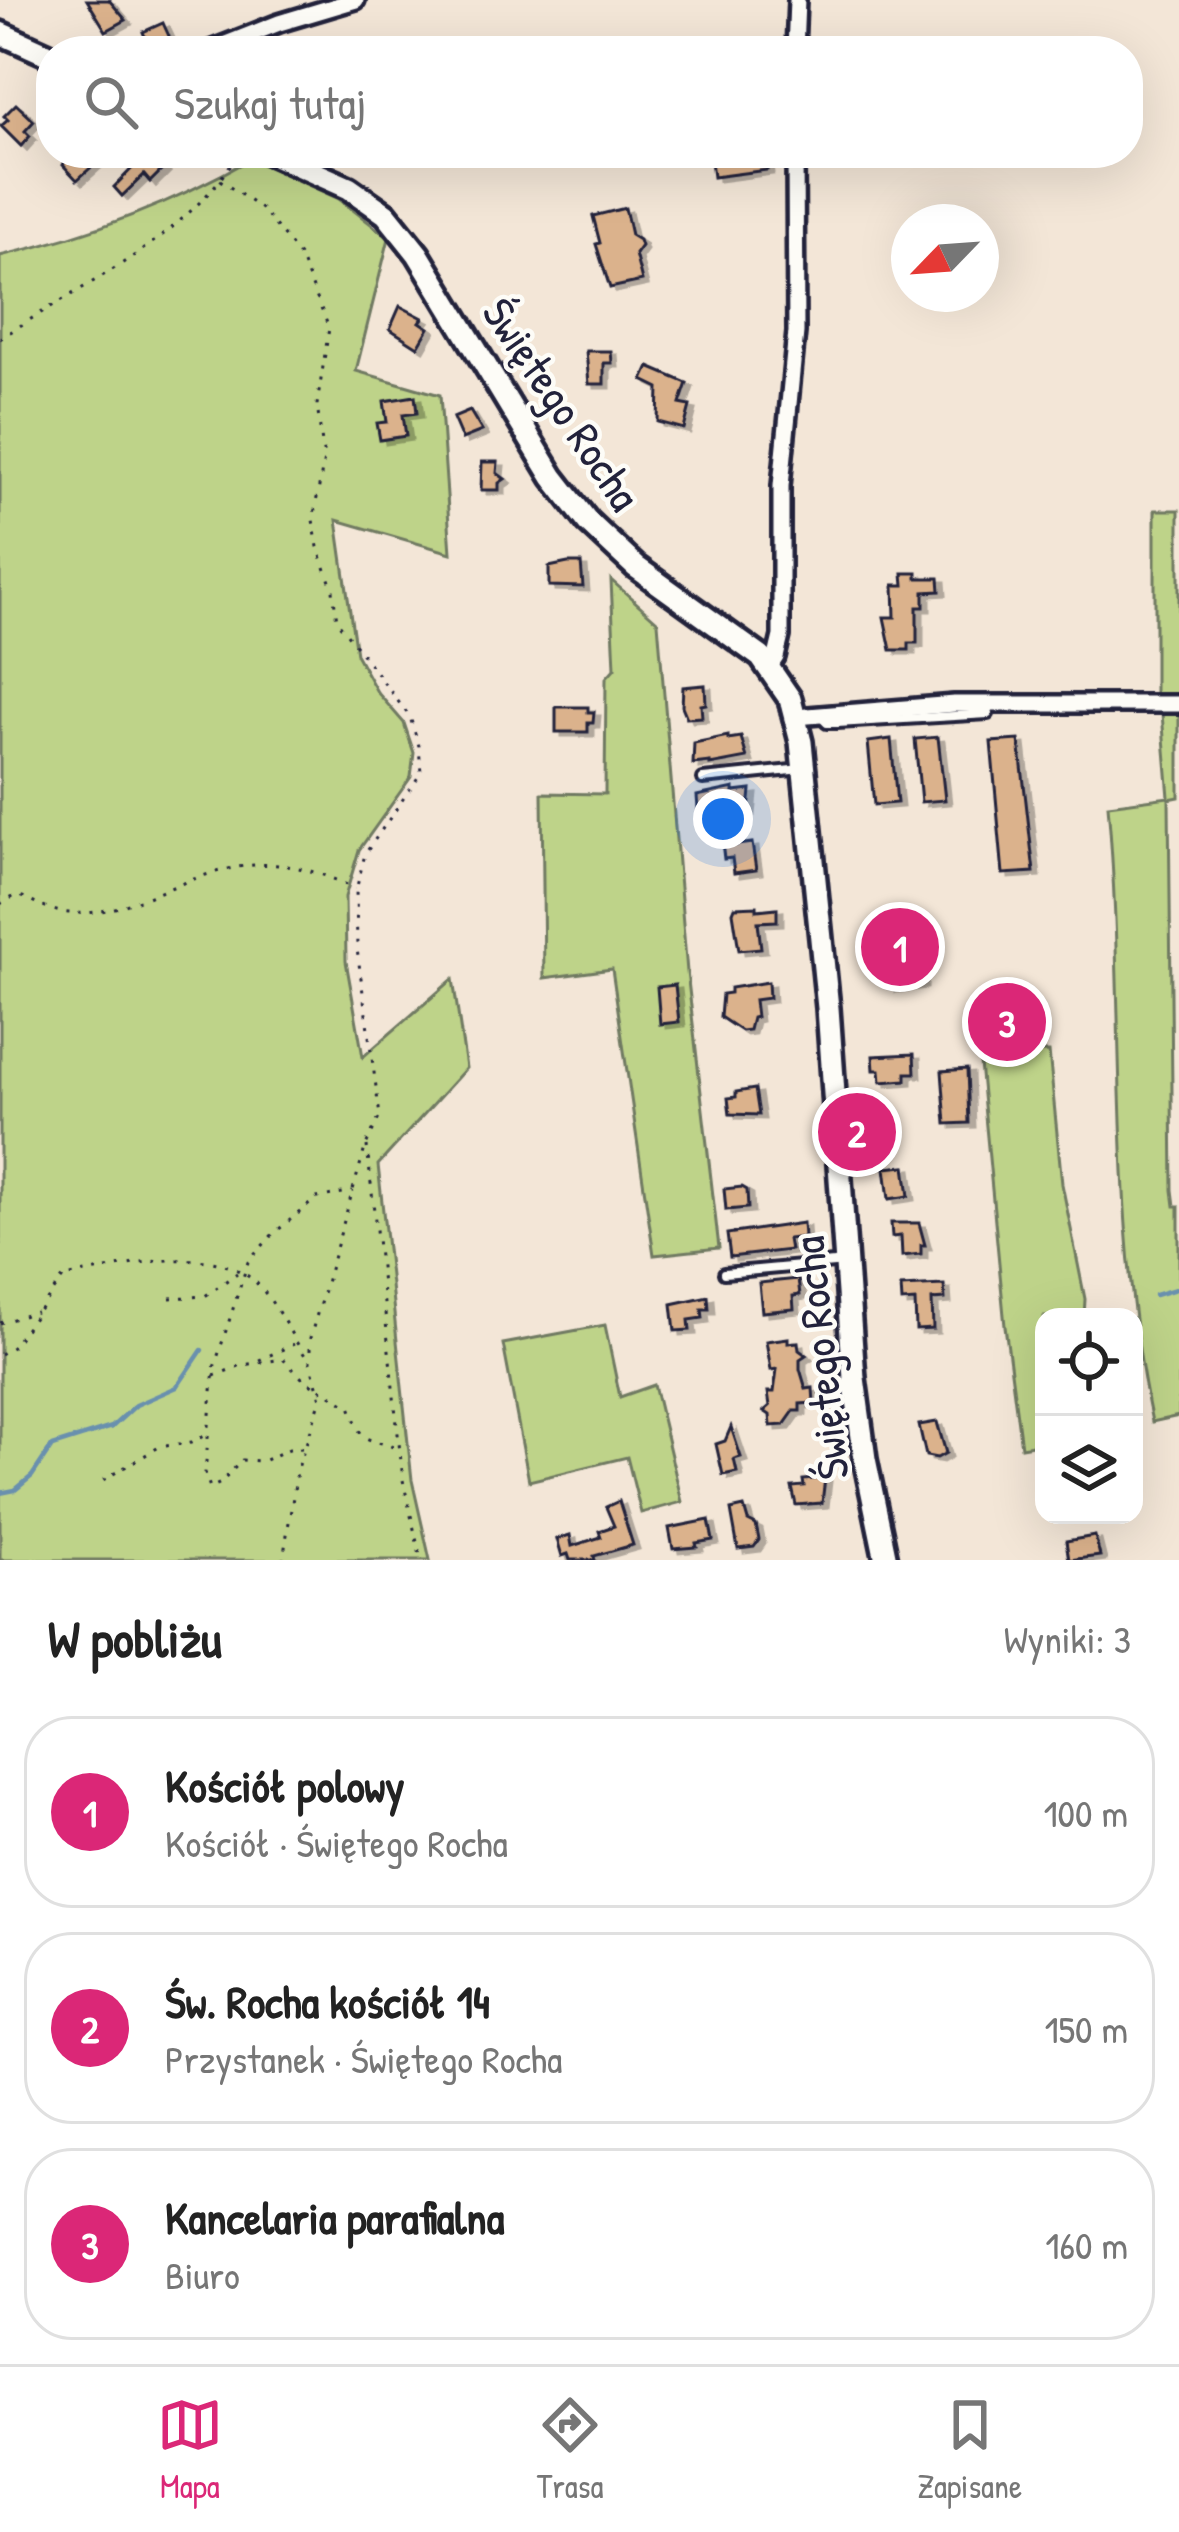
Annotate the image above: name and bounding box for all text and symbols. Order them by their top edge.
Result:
search box [36,36,1143,168]
icon: search [78,69,144,135]
text: Szukaj tutaj [174,72,366,133]
north arrow [891,204,999,312]
street label: Świętego Rocha [469,286,656,522]
your location [693,789,753,849]
pin: 1 [861,902,939,992]
pin: 3 [968,977,1046,1067]
pin: 2 [818,1087,896,1177]
street label: Świętego Rocha [776,1234,863,1483]
map controls [1035,1308,1143,1524]
button: locate [1035,1308,1143,1416]
button: layers [1035,1416,1143,1524]
text: W pobliżu [48,1604,222,1673]
text: Wyniki: 3 [1004,1612,1131,1665]
text: Kościół polowy [165,1755,405,1816]
text: 1 [83,1786,97,1839]
text: 100 m [1043,1786,1128,1839]
text: Kościół · Świętego Rocha [165,1816,508,1869]
text: Św. Rocha kościół 14 [165,1971,490,2032]
text: 2 [81,2002,99,2055]
text: 150 m [1044,2002,1128,2055]
text: Przystanek · Świętego Rocha [165,2032,562,2085]
text: Kancelaria parafialna [165,2187,504,2248]
text: 3 [81,2218,99,2271]
text: 160 m [1045,2218,1128,2271]
text: Biuro [165,2248,240,2301]
tab: Mapa [157,2392,223,2508]
tab: Trasa [537,2392,603,2508]
tab: Zapisane [917,2392,1022,2508]

